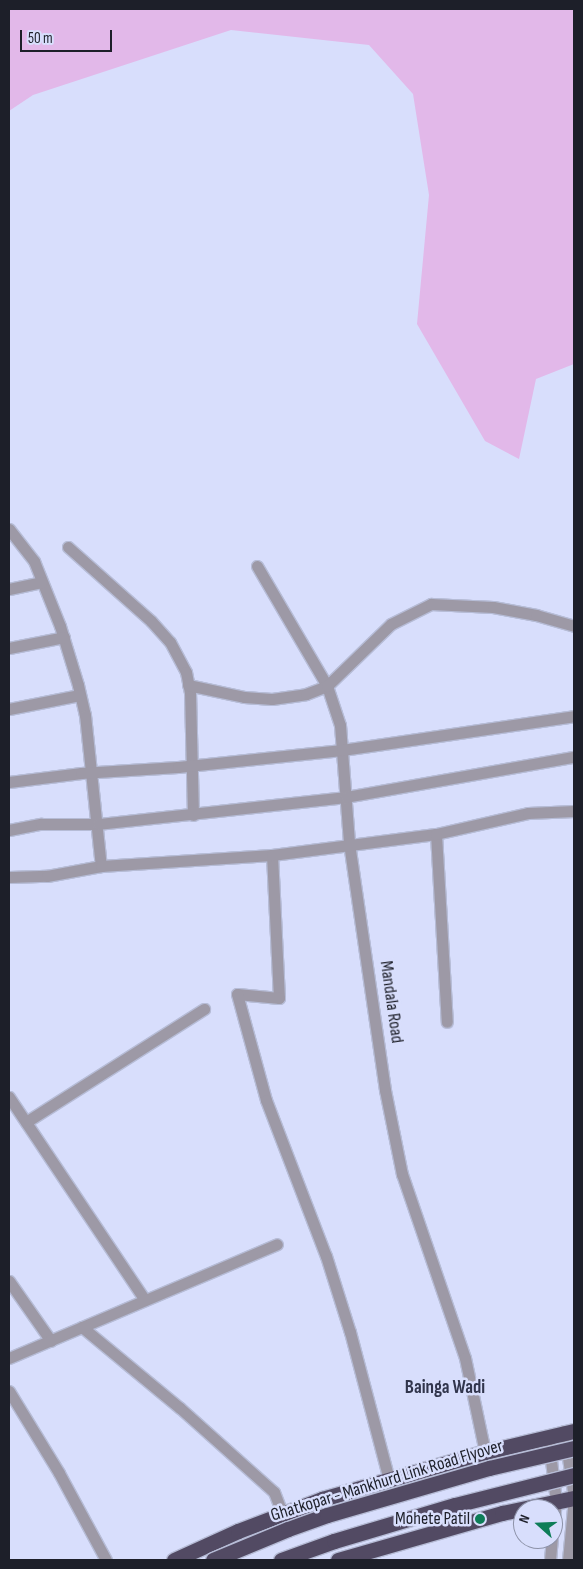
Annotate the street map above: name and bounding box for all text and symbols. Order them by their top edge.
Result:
scale bar [22,20,115,52]
text: 50 m [28,29,53,48]
street label: Mandala Road [375,959,407,1045]
district label: Bainga Wadi [405,1377,485,1399]
street label: Ghatkopar - Mankhurd Link Road Flyover [268,1435,506,1527]
north arrow [513,1499,563,1549]
place label: Mohete Patil [395,1508,470,1530]
marker: Mohete Patil [474,1513,486,1525]
text: N [515,1513,534,1525]

